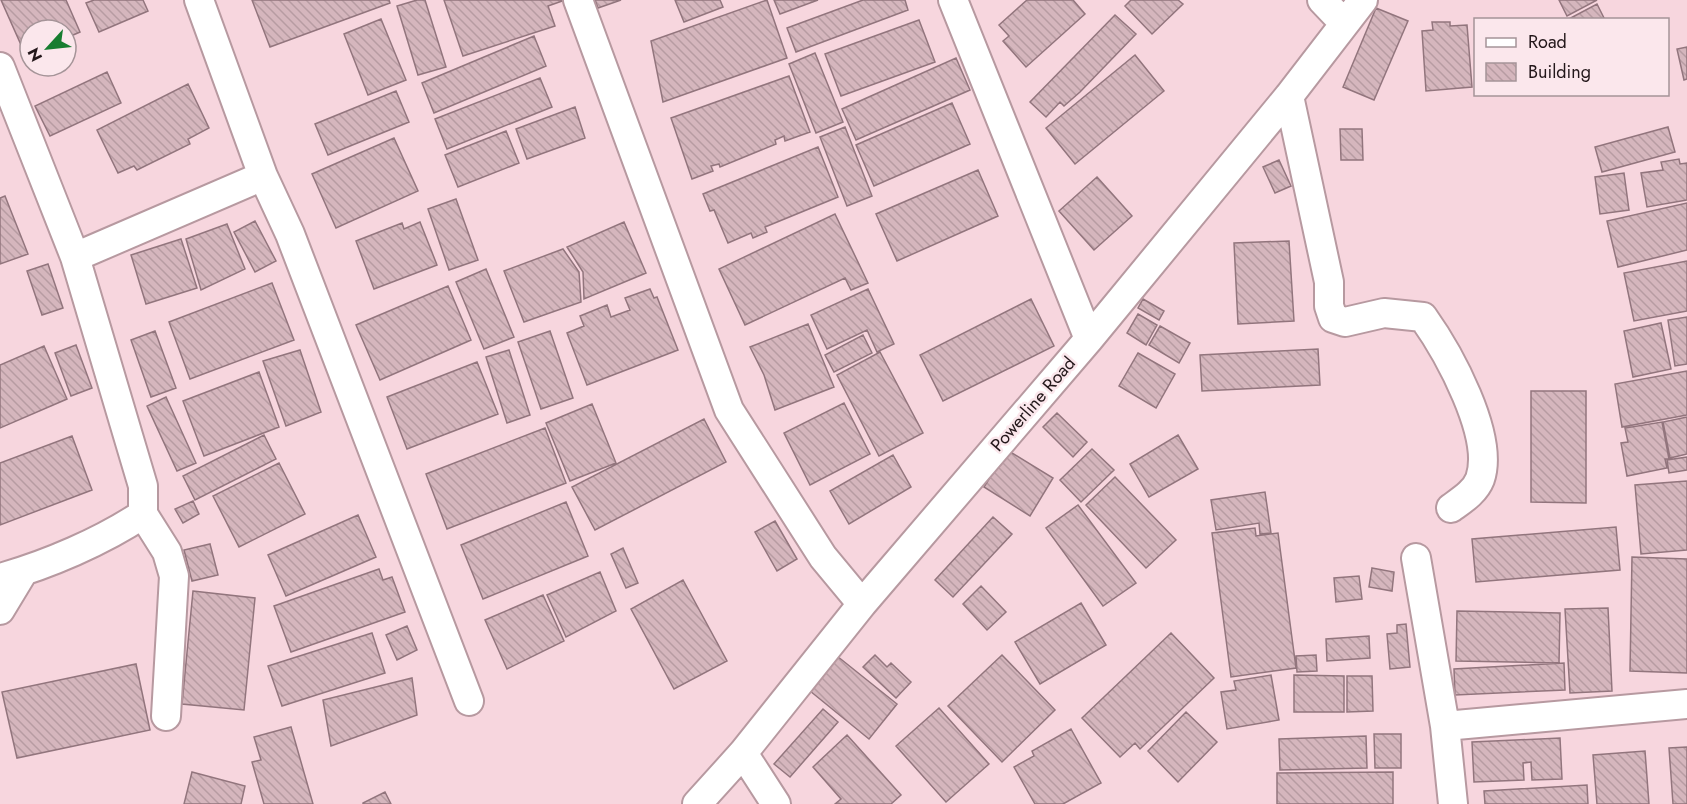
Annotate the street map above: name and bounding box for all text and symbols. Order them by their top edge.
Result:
north arrow [18,18,78,78]
legend [1474,18,1669,96]
text: Road [1528,29,1567,55]
text: N [22,44,48,65]
text: Building [1528,59,1591,85]
street label: Powerline Road [984,351,1082,457]

